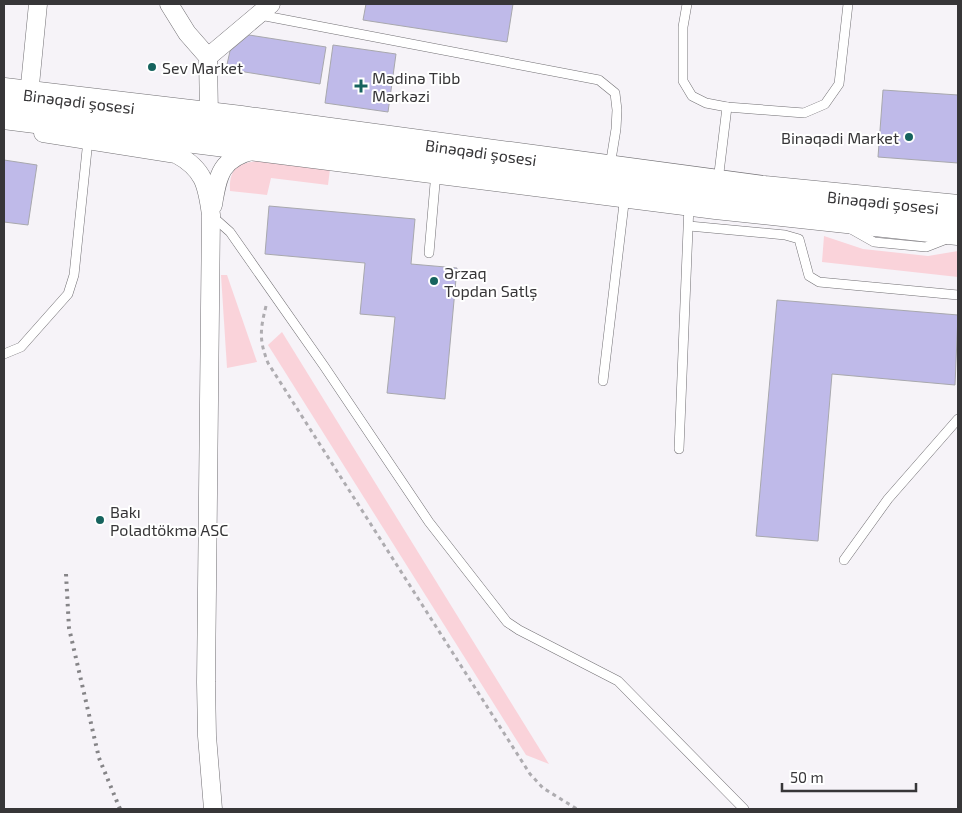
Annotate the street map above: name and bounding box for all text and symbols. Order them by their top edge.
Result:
place label: Sev Market [162,58,243,77]
marker: Sev Market [146,61,158,73]
place label: Mədinə Tibb Mərkəzi [372,68,460,105]
marker: Mədinə Tibb Mərkəzi [354,79,368,93]
street label: Binəqədi şosesi [22,85,136,118]
place label: Binəqədi Market [781,128,899,147]
marker: Binəqədi Market [903,131,915,143]
street label: Binəqədi şosesi [424,135,538,170]
street label: Binəqədi şosesi [826,187,940,218]
place label: Ərzaq Topdan Satlş [444,263,537,301]
marker: Ərzaq Topdan Satlş [428,275,440,287]
place label: Bakı Poladtökmə ASC [110,502,228,539]
marker: Bakı Poladtökmə ASC [94,514,106,526]
scale bar [782,760,916,792]
text: 50 m [790,768,824,786]

